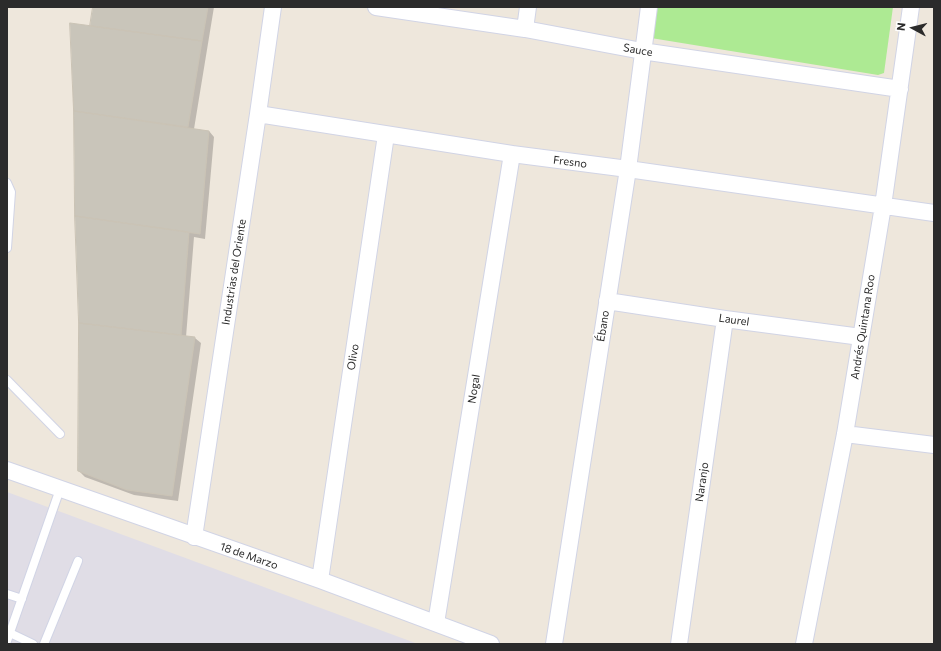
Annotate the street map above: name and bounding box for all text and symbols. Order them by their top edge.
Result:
north arrow [893,8,933,48]
text: N [894,22,908,31]
street label: Sauce [622,41,654,59]
street label: Fresno [552,153,588,171]
street label: Industrias del Oriente [219,218,249,326]
street label: Andrés Quintana Roo [848,274,878,380]
street label: Ébano [594,309,612,343]
street label: Laurel [718,311,750,329]
street label: Olivo [344,343,362,371]
street label: Nogal [465,374,483,404]
street label: Naranjo [693,461,711,503]
street label: 18 de Marzo [218,540,280,572]

